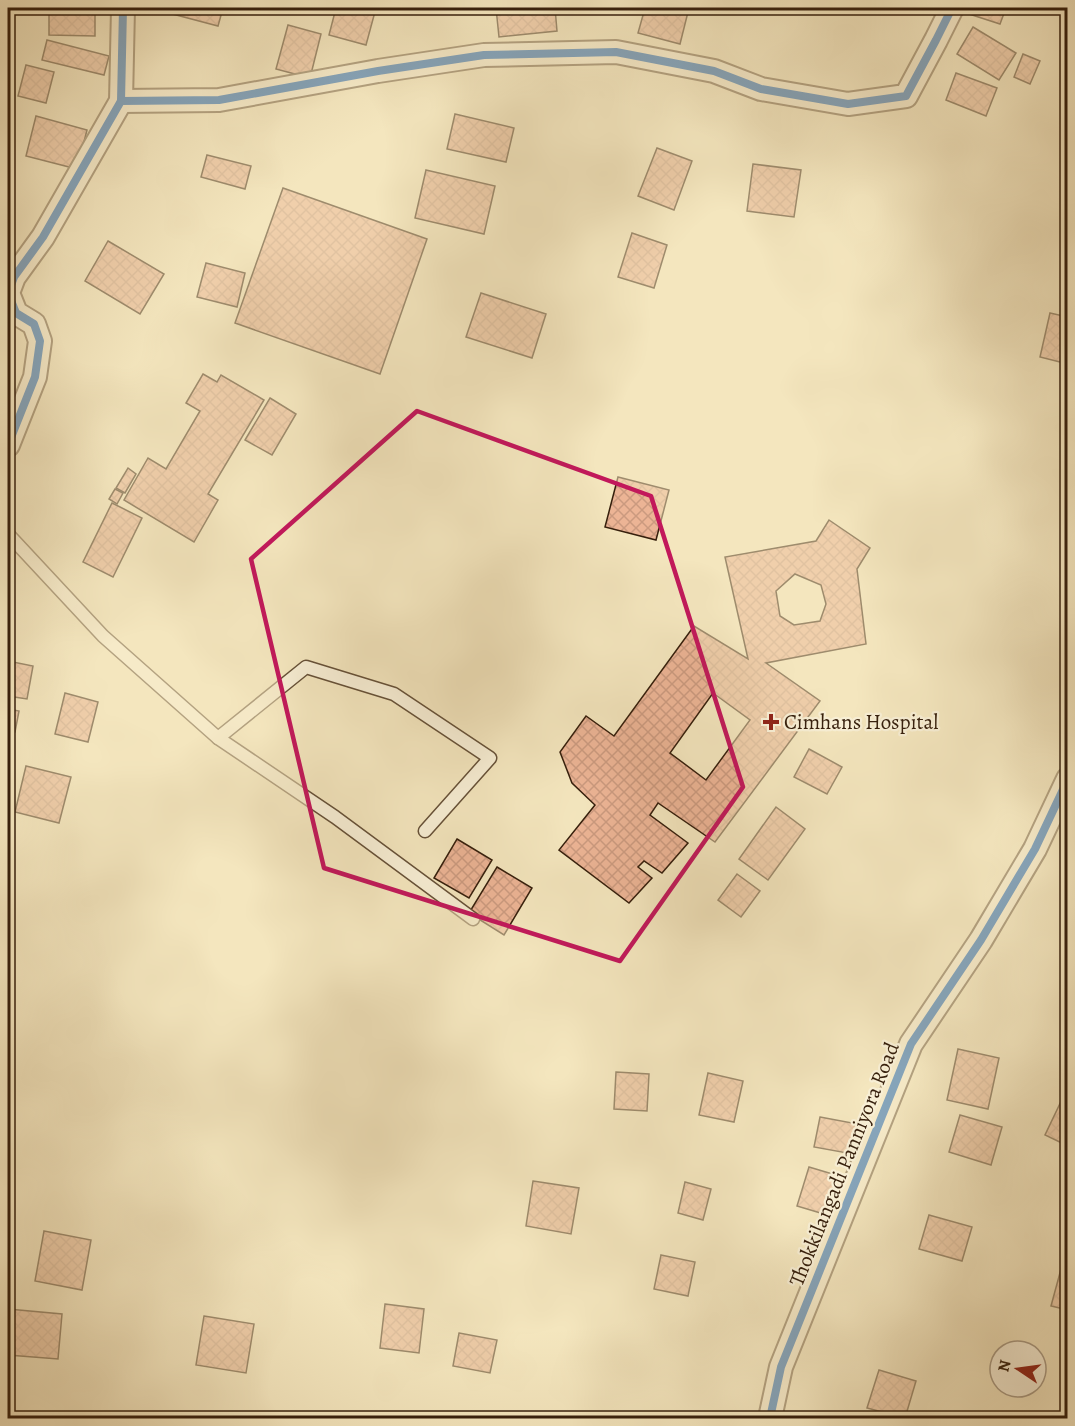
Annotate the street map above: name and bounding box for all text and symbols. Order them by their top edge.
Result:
place label: Cimhans Hospital [784,708,938,736]
marker: Cimhans Hospital [762,713,780,731]
street label: Thokkilangadi Panniyora Road [782,1037,906,1290]
north arrow [988,1339,1048,1399]
text: N [992,1357,1016,1374]

